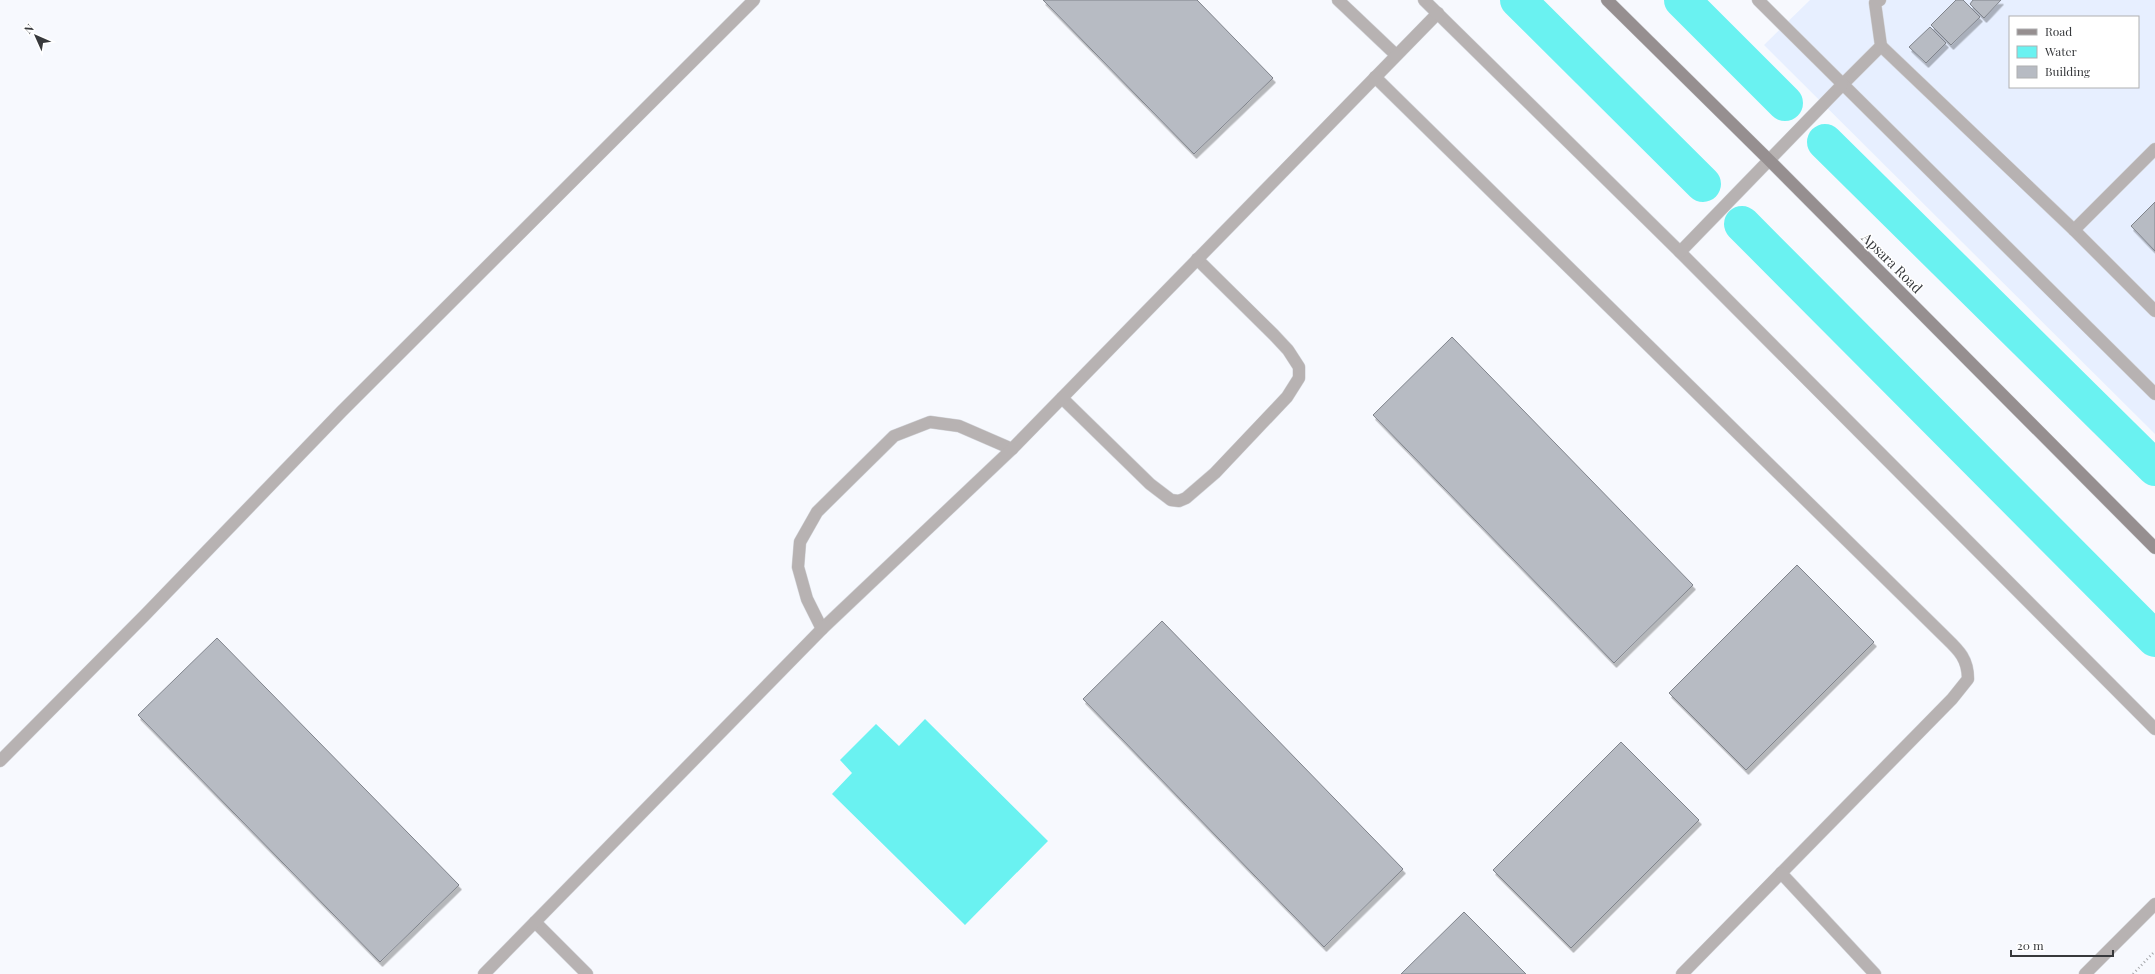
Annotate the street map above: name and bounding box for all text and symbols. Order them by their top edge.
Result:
north arrow [16,16,56,56]
legend [2009,16,2139,88]
text: N [20,20,37,37]
text: Road [2045,23,2072,39]
text: Water [2044,43,2078,59]
text: Building [2045,63,2091,79]
street label: Apsara Road [1857,227,1927,297]
scale bar [2011,932,2113,958]
text: 20 m [2017,937,2044,953]

